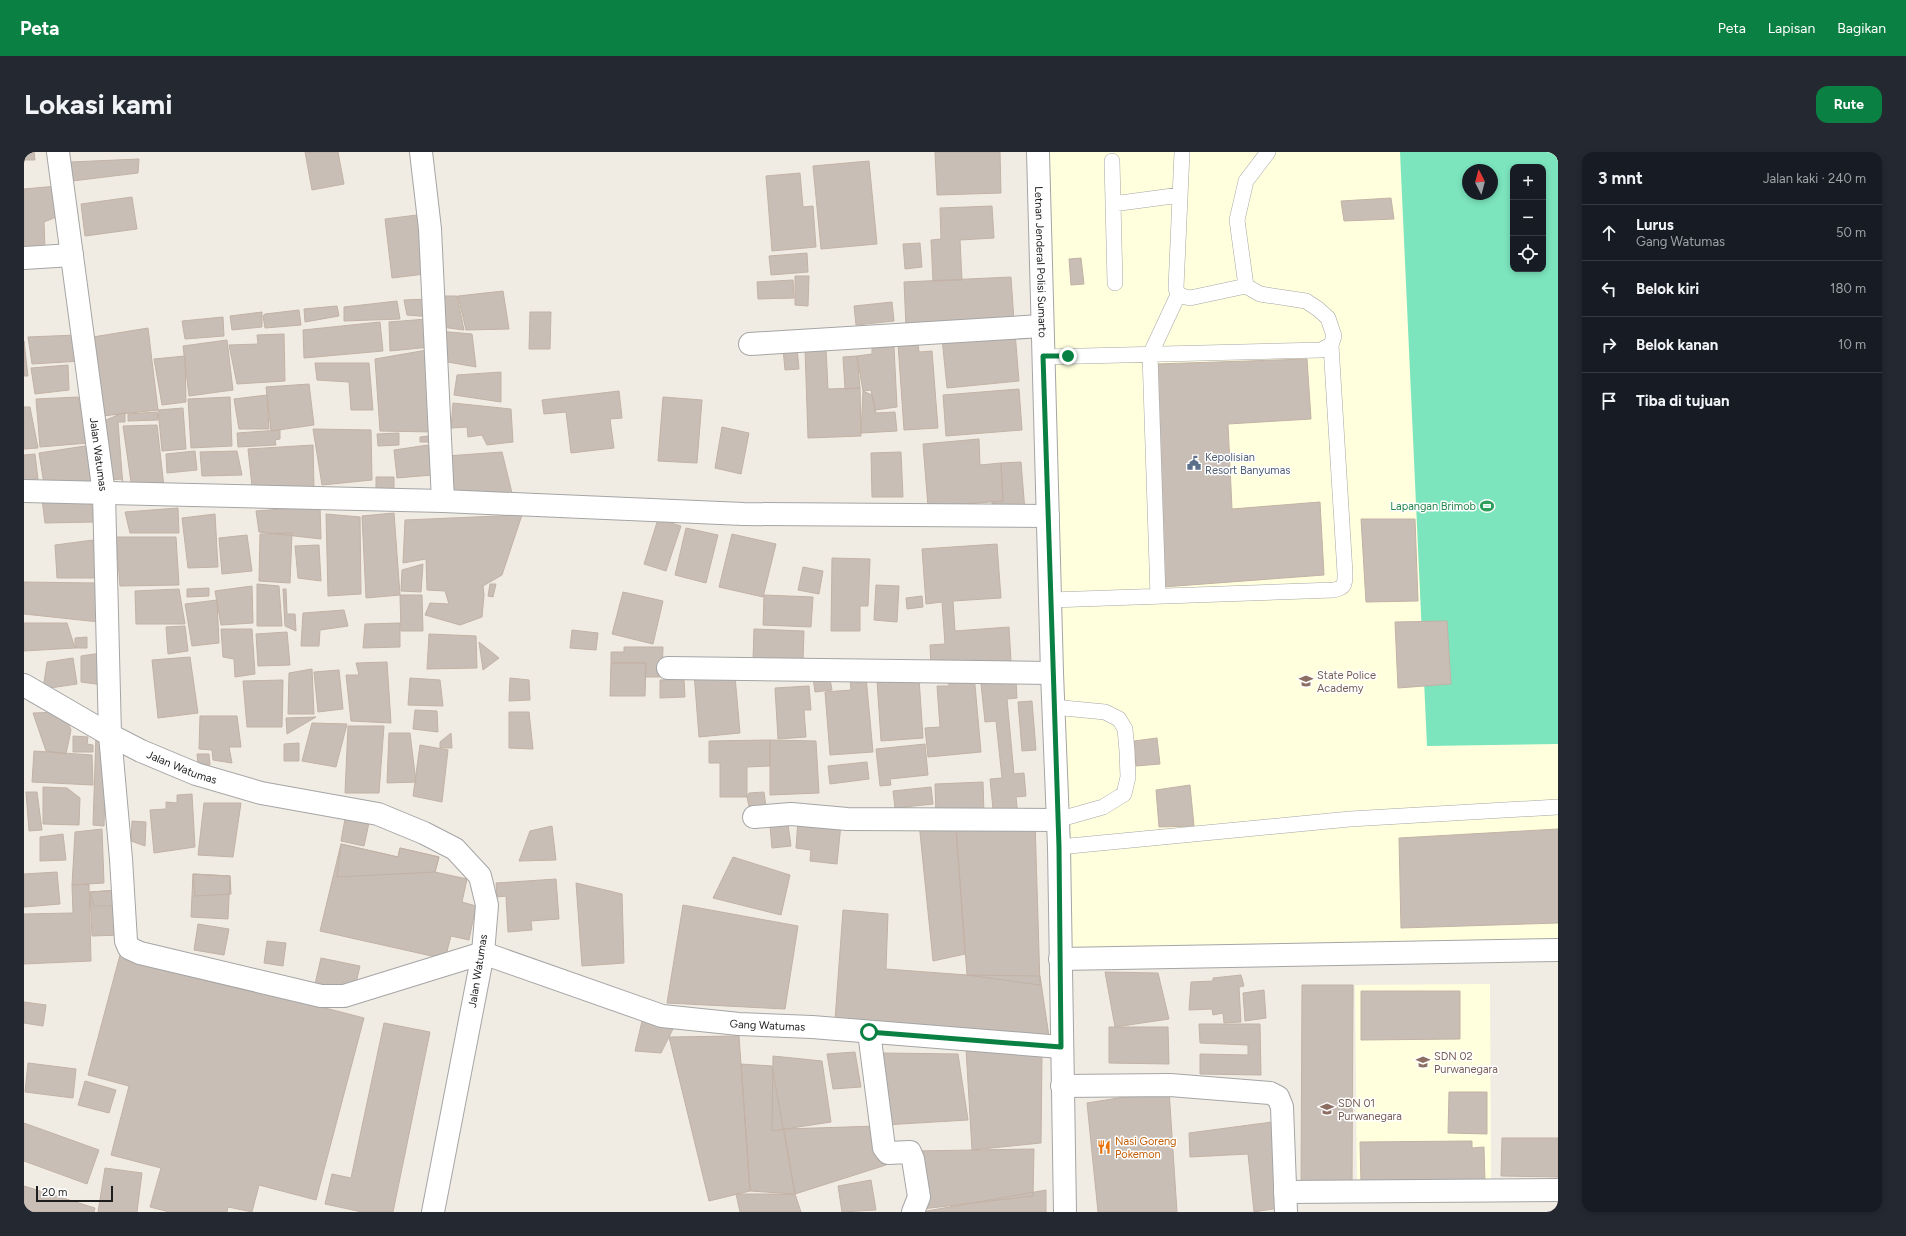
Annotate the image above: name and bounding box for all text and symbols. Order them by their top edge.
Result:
text: Peta [20,17,59,40]
text: Peta [1718,20,1746,37]
text: Lapisan [1768,20,1815,37]
text: Bagikan [1837,20,1886,37]
button: Rute [1816,86,1882,123]
text: Lokasi kami [24,87,173,121]
north arrow [1462,164,1498,200]
map controls [1510,164,1546,272]
button: + [1510,164,1546,200]
text: 3 mnt [1598,168,1643,188]
text: Jalan kaki · 240 m [1763,171,1866,186]
street label: Letnan Jenderal Polisi Sumarto [1032,186,1049,338]
button: − [1510,200,1546,236]
text: Lurus [1636,216,1674,234]
icon: ahead [1598,222,1620,244]
text: 50 m [1836,225,1866,240]
text: Gang Watumas [1636,234,1725,249]
button: locate [1510,236,1546,272]
icon: left [1598,278,1620,300]
text: Belok kiri [1636,280,1699,298]
text: 180 m [1830,281,1866,296]
icon: right [1598,334,1620,356]
text: Belok kanan [1636,336,1718,354]
text: 10 m [1838,337,1866,352]
route end [1059,347,1077,365]
icon: arrive [1598,390,1620,412]
text: Tiba di tujuan [1636,392,1730,410]
street label: Jalan Watumas [87,417,110,492]
place label: Kepolisian Resort Banyumas [1205,451,1290,477]
public building icon: Kepolisian Resort Banyumas [1186,455,1202,471]
sports icon: Lapangan Brimob [1479,498,1495,514]
place label: Lapangan Brimob [1390,500,1476,513]
place label: State Police Academy [1317,669,1376,695]
school or university icon: State Police Academy [1298,673,1314,689]
street label: Jalan Watumas [145,748,219,786]
street label: Jalan Watumas [466,933,490,1009]
street label: Gang Watumas [729,1017,805,1033]
route start [860,1023,878,1041]
place label: SDN 02 Purwanegara [1434,1050,1498,1076]
school or university icon: SDN 02 Purwanegara [1415,1054,1431,1070]
place label: SDN 01 Purwanegara [1338,1097,1402,1123]
school or university icon: SDN 01 Purwanegara [1319,1101,1335,1117]
place label: Nasi Goreng Pokemon [1115,1135,1177,1161]
restaurant icon: Nasi Goreng Pokemon [1096,1139,1112,1155]
scale bar [36,1184,113,1203]
text: 20 m [42,1186,67,1199]

